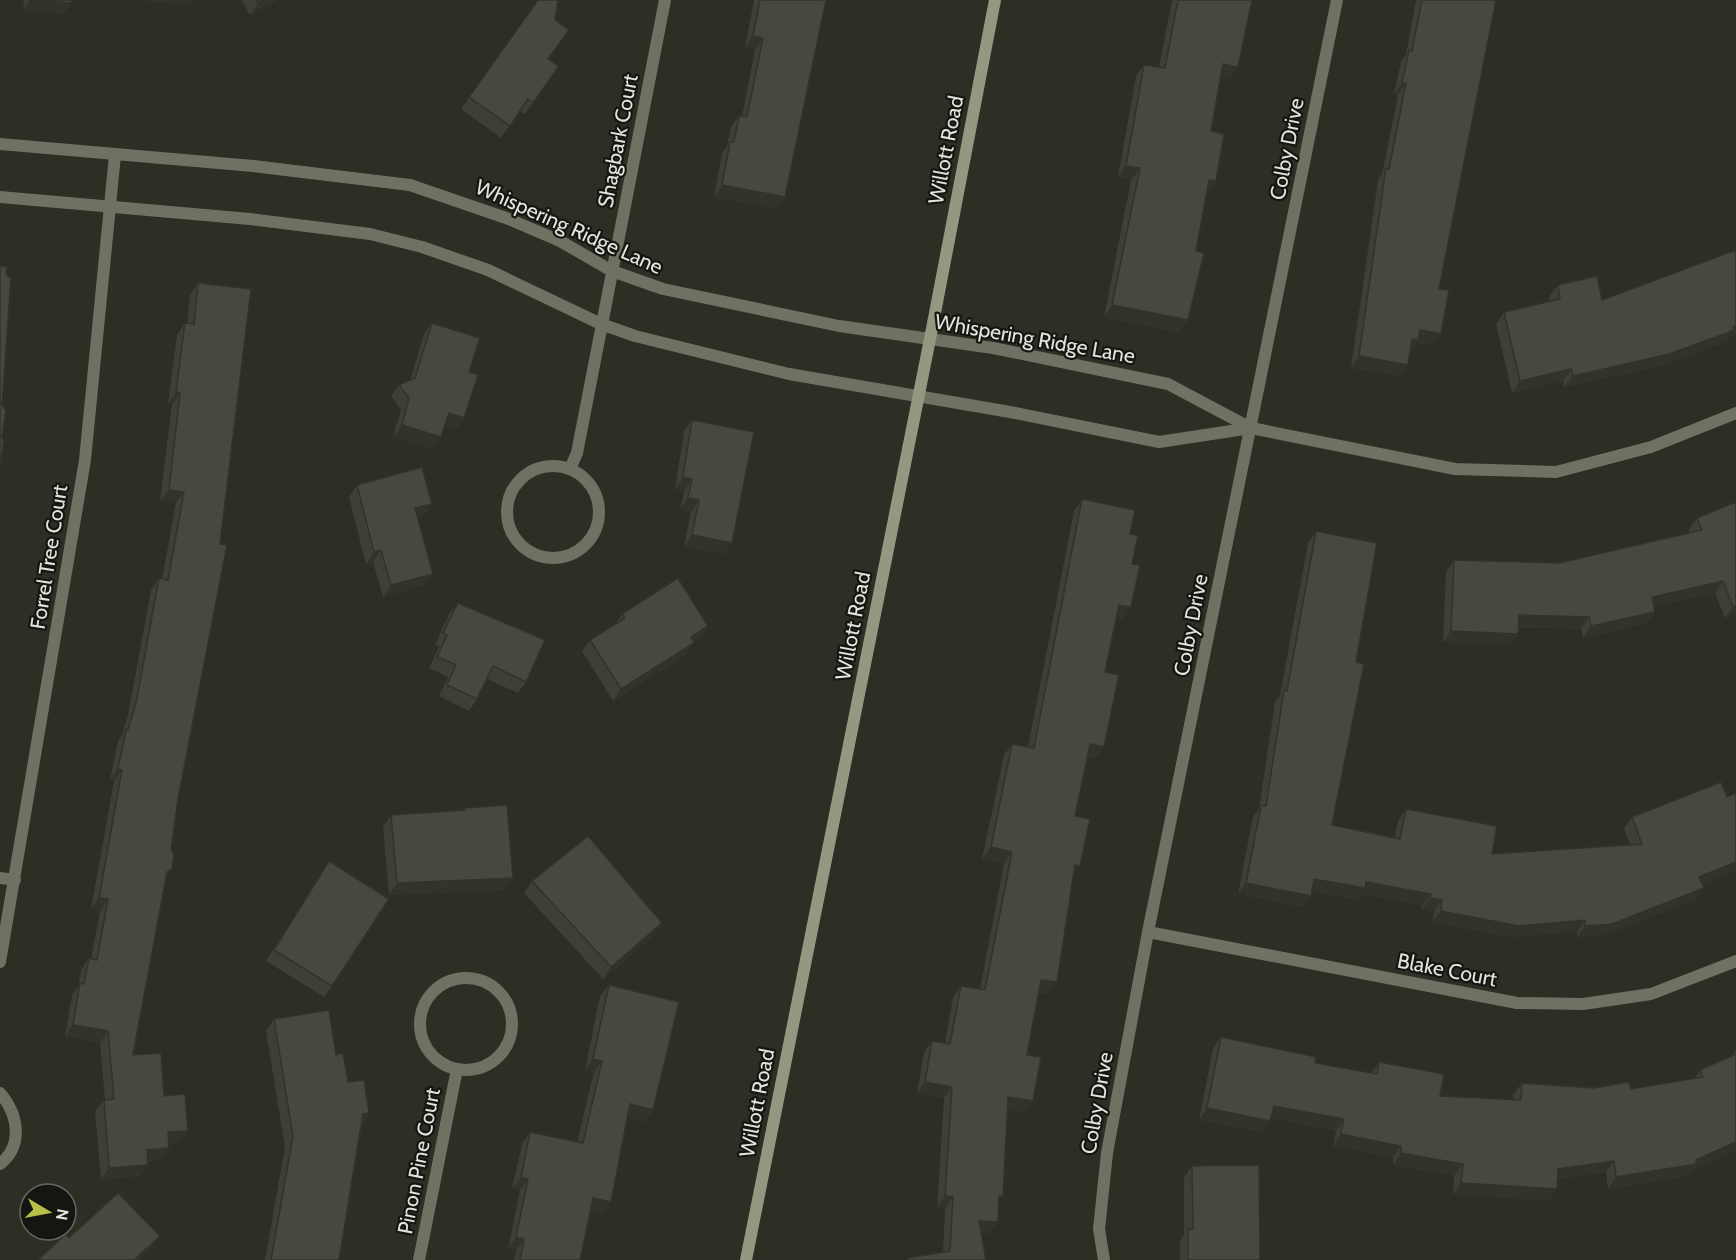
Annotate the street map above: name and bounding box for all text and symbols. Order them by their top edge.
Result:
street label: Shagbark Court [592,72,643,210]
street label: Willott Road [923,94,968,206]
street label: Colby Drive [1264,96,1309,202]
street label: Whispering Ridge Lane [472,174,667,279]
street label: Whispering Ridge Lane [933,309,1137,368]
street label: Forrel Tree Court [25,483,72,631]
street label: Willott Road [830,570,875,682]
street label: Colby Drive [1168,572,1213,678]
street label: Blake Court [1395,948,1499,991]
street label: Willott Road [734,1047,779,1159]
street label: Colby Drive [1075,1050,1118,1156]
street label: Pinon Pine Court [392,1086,445,1236]
north arrow [18,1182,78,1242]
text: N [52,1207,73,1222]

